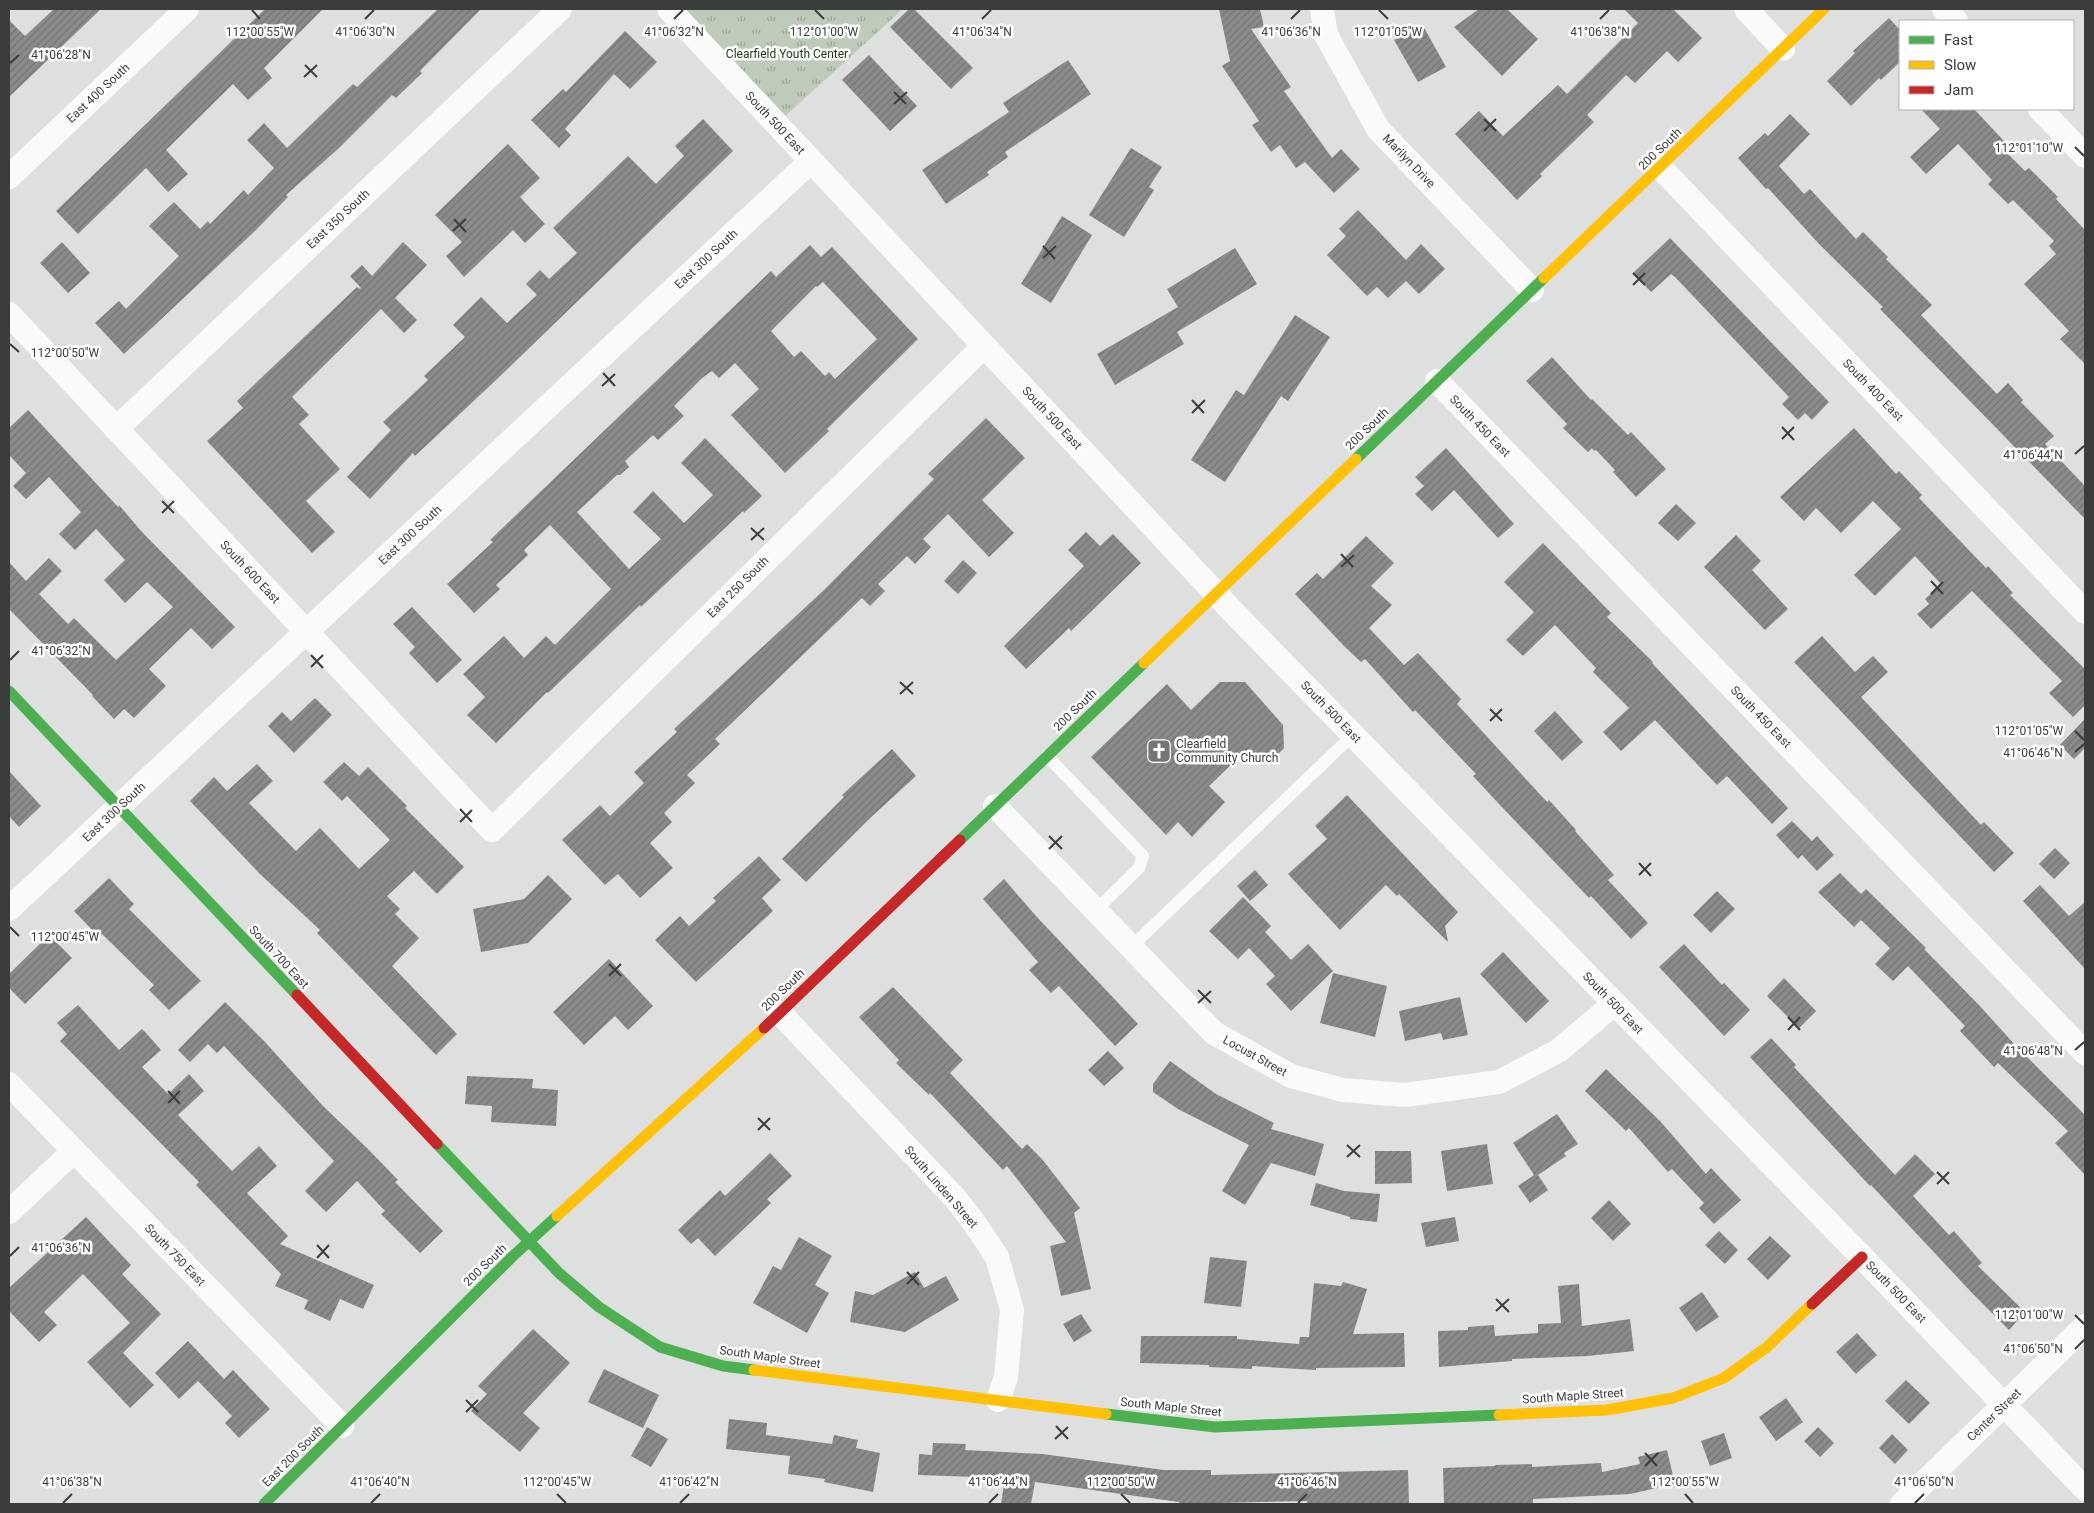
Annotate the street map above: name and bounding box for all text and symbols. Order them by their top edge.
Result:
legend [1899,20,2074,110]
text: 112°00'55"W [226,25,294,39]
text: 41°06'30"N [335,25,395,39]
text: 41°06'32"N [644,25,704,39]
text: 112°01'00"W [790,25,858,39]
text: 41°06'34"N [952,25,1012,39]
text: 41°06'36"N [1261,25,1321,39]
text: 112°01'05"W [1354,25,1422,39]
text: 41°06'38"N [1570,25,1630,39]
text: Fast [1944,31,1973,49]
park label: Clearfield Youth Center [726,47,848,61]
text: 41°06'28"N [31,48,91,62]
text: Slow [1944,56,1976,74]
street label: East 400 South [64,60,132,126]
text: Jam [1944,81,1974,99]
street label: South 500 East [742,89,808,157]
street label: 200 South [1636,125,1684,173]
street label: Marilyn Drive [1380,131,1438,191]
text: 112°01'10"W [1995,141,2063,155]
street label: East 350 South [304,186,372,252]
street label: East 300 South [672,226,740,292]
text: 112°00'50"W [31,346,99,360]
street label: South 400 East [1840,356,1906,424]
street label: South 500 East [1019,384,1085,452]
street label: South 450 East [1447,392,1513,460]
street label: 200 South [1343,405,1391,453]
text: 41°06'44"N [2003,448,2063,462]
street label: East 300 South [376,502,444,568]
street label: South 600 East [217,538,283,606]
street label: East 250 South [704,553,772,621]
text: 41°06'32"N [31,644,91,658]
street label: South 500 East [1298,678,1364,746]
street label: South 450 East [1728,683,1794,751]
street label: 200 South [1051,686,1099,734]
text: 112°01'05"W [1995,724,2063,738]
place label: Clearfield Community Church [1176,737,1278,765]
church icon: Clearfield Community Church [1146,738,1172,764]
text: 41°06'46"N [2003,746,2063,760]
street label: East 300 South [80,779,148,845]
street label: South 700 East [246,923,312,991]
text: 112°00'45"W [31,930,99,944]
street label: 200 South [759,966,807,1014]
street label: South 500 East [1580,969,1646,1037]
street label: Locust Street [1221,1033,1289,1079]
text: 41°06'48"N [2003,1044,2063,1058]
street label: South Linden Street [901,1143,981,1231]
street label: South 750 East [142,1221,208,1289]
text: 41°06'36"N [31,1241,91,1255]
street label: 200 South [461,1241,509,1289]
street label: South 500 East [1863,1258,1929,1326]
text: 112°01'00"W [1995,1308,2063,1322]
text: 41°06'50"N [2003,1342,2063,1356]
street label: South Maple Street [719,1343,821,1371]
street label: South Maple Street [1522,1385,1624,1407]
street label: Center Street [1964,1386,2024,1444]
street label: South Maple Street [1120,1395,1222,1419]
street label: East 200 South [259,1422,327,1490]
text: 41°06'38"N [42,1475,102,1489]
text: 41°06'40"N [350,1475,410,1489]
text: 112°00'45"W [523,1475,591,1489]
text: 41°06'42"N [659,1475,719,1489]
text: 41°06'44"N [968,1475,1028,1489]
text: 112°00'50"W [1087,1475,1155,1489]
text: 41°06'46"N [1277,1475,1337,1489]
text: 112°00'55"W [1651,1475,1719,1489]
text: 41°06'50"N [1894,1475,1954,1489]

